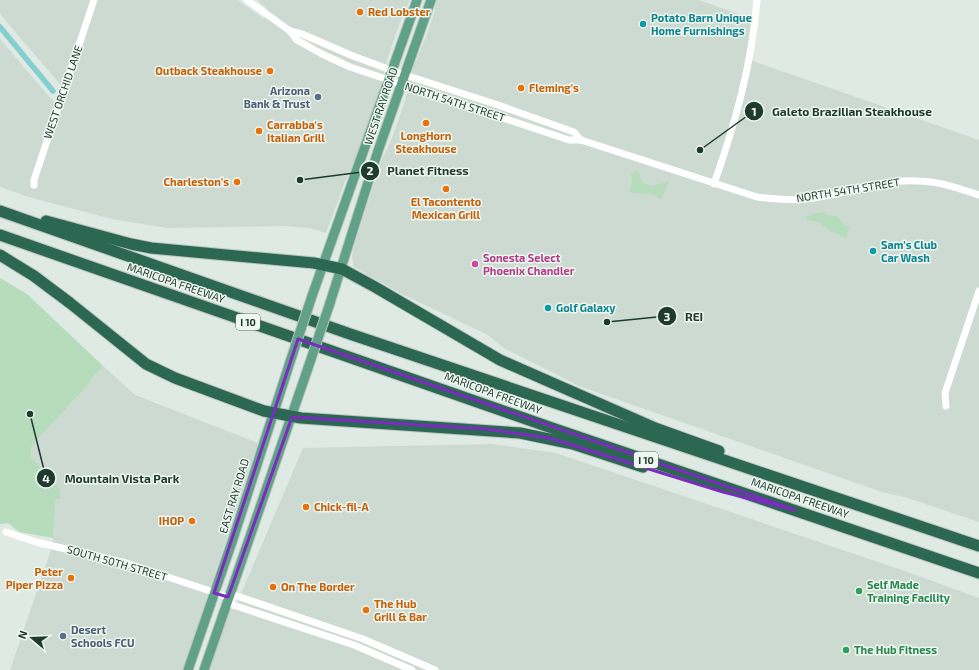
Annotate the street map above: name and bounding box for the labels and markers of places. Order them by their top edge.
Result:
place label: Red Lobster [368,5,431,18]
marker: Red Lobster [355,7,365,17]
place label: Potato Barn Unique Home Furnishings [651,11,752,37]
marker: Potato Barn Unique Home Furnishings [638,19,648,29]
place label: Outback Steakhouse [155,64,262,77]
marker: Outback Steakhouse [265,66,275,76]
place label: Fleming's [529,81,579,94]
marker: Fleming's [516,83,526,93]
place label: Arizona Bank & Trust [244,84,310,110]
marker: Arizona Bank & Trust [313,92,323,102]
callout: Galeto Brazilian Steakhouse [744,99,940,123]
place label: Carrabba's Italian Grill [267,118,325,144]
marker: LongHorn Steakhouse [421,118,431,128]
marker: Carrabba's Italian Grill [254,126,264,136]
place label: LongHorn Steakhouse [395,129,457,155]
callout: Planet Fitness [360,159,477,183]
place label: Charleston's [164,175,229,188]
marker: Charleston's [232,177,242,187]
marker: El Tacontento Mexican Grill [441,184,451,194]
place label: El Tacontento Mexican Grill [411,195,482,221]
place label: Sam's Club Car Wash [881,238,937,264]
marker: Sam's Club Car Wash [868,246,878,256]
place label: Sonesta Select Phoenix Chandler [483,251,575,277]
marker: Sonesta Select Phoenix Chandler [470,259,480,269]
place label: Golf Galaxy [556,301,616,315]
marker: Golf Galaxy [543,303,553,313]
callout: REI [657,304,711,328]
callout: Mountain Vista Park [36,466,187,490]
place label: Chick-fil-A [314,500,369,513]
marker: Chick-fil-A [301,502,311,512]
place label: IHOP [159,514,184,527]
marker: IHOP [187,516,197,526]
place label: Peter Piper Pizza [6,565,63,591]
marker: Peter Piper Pizza [66,573,76,583]
place label: Self Made Training Facility [867,578,951,605]
place label: On The Border [281,580,355,593]
marker: On The Border [268,582,278,592]
marker: Self Made Training Facility [854,586,864,596]
place label: The Hub Grill & Bar [374,597,427,623]
marker: The Hub Grill & Bar [361,605,371,615]
place label: Desert Schools FCU [71,623,135,649]
marker: Desert Schools FCU [58,631,68,641]
place label: The Hub Fitness [854,643,937,656]
marker: The Hub Fitness [841,645,851,655]

